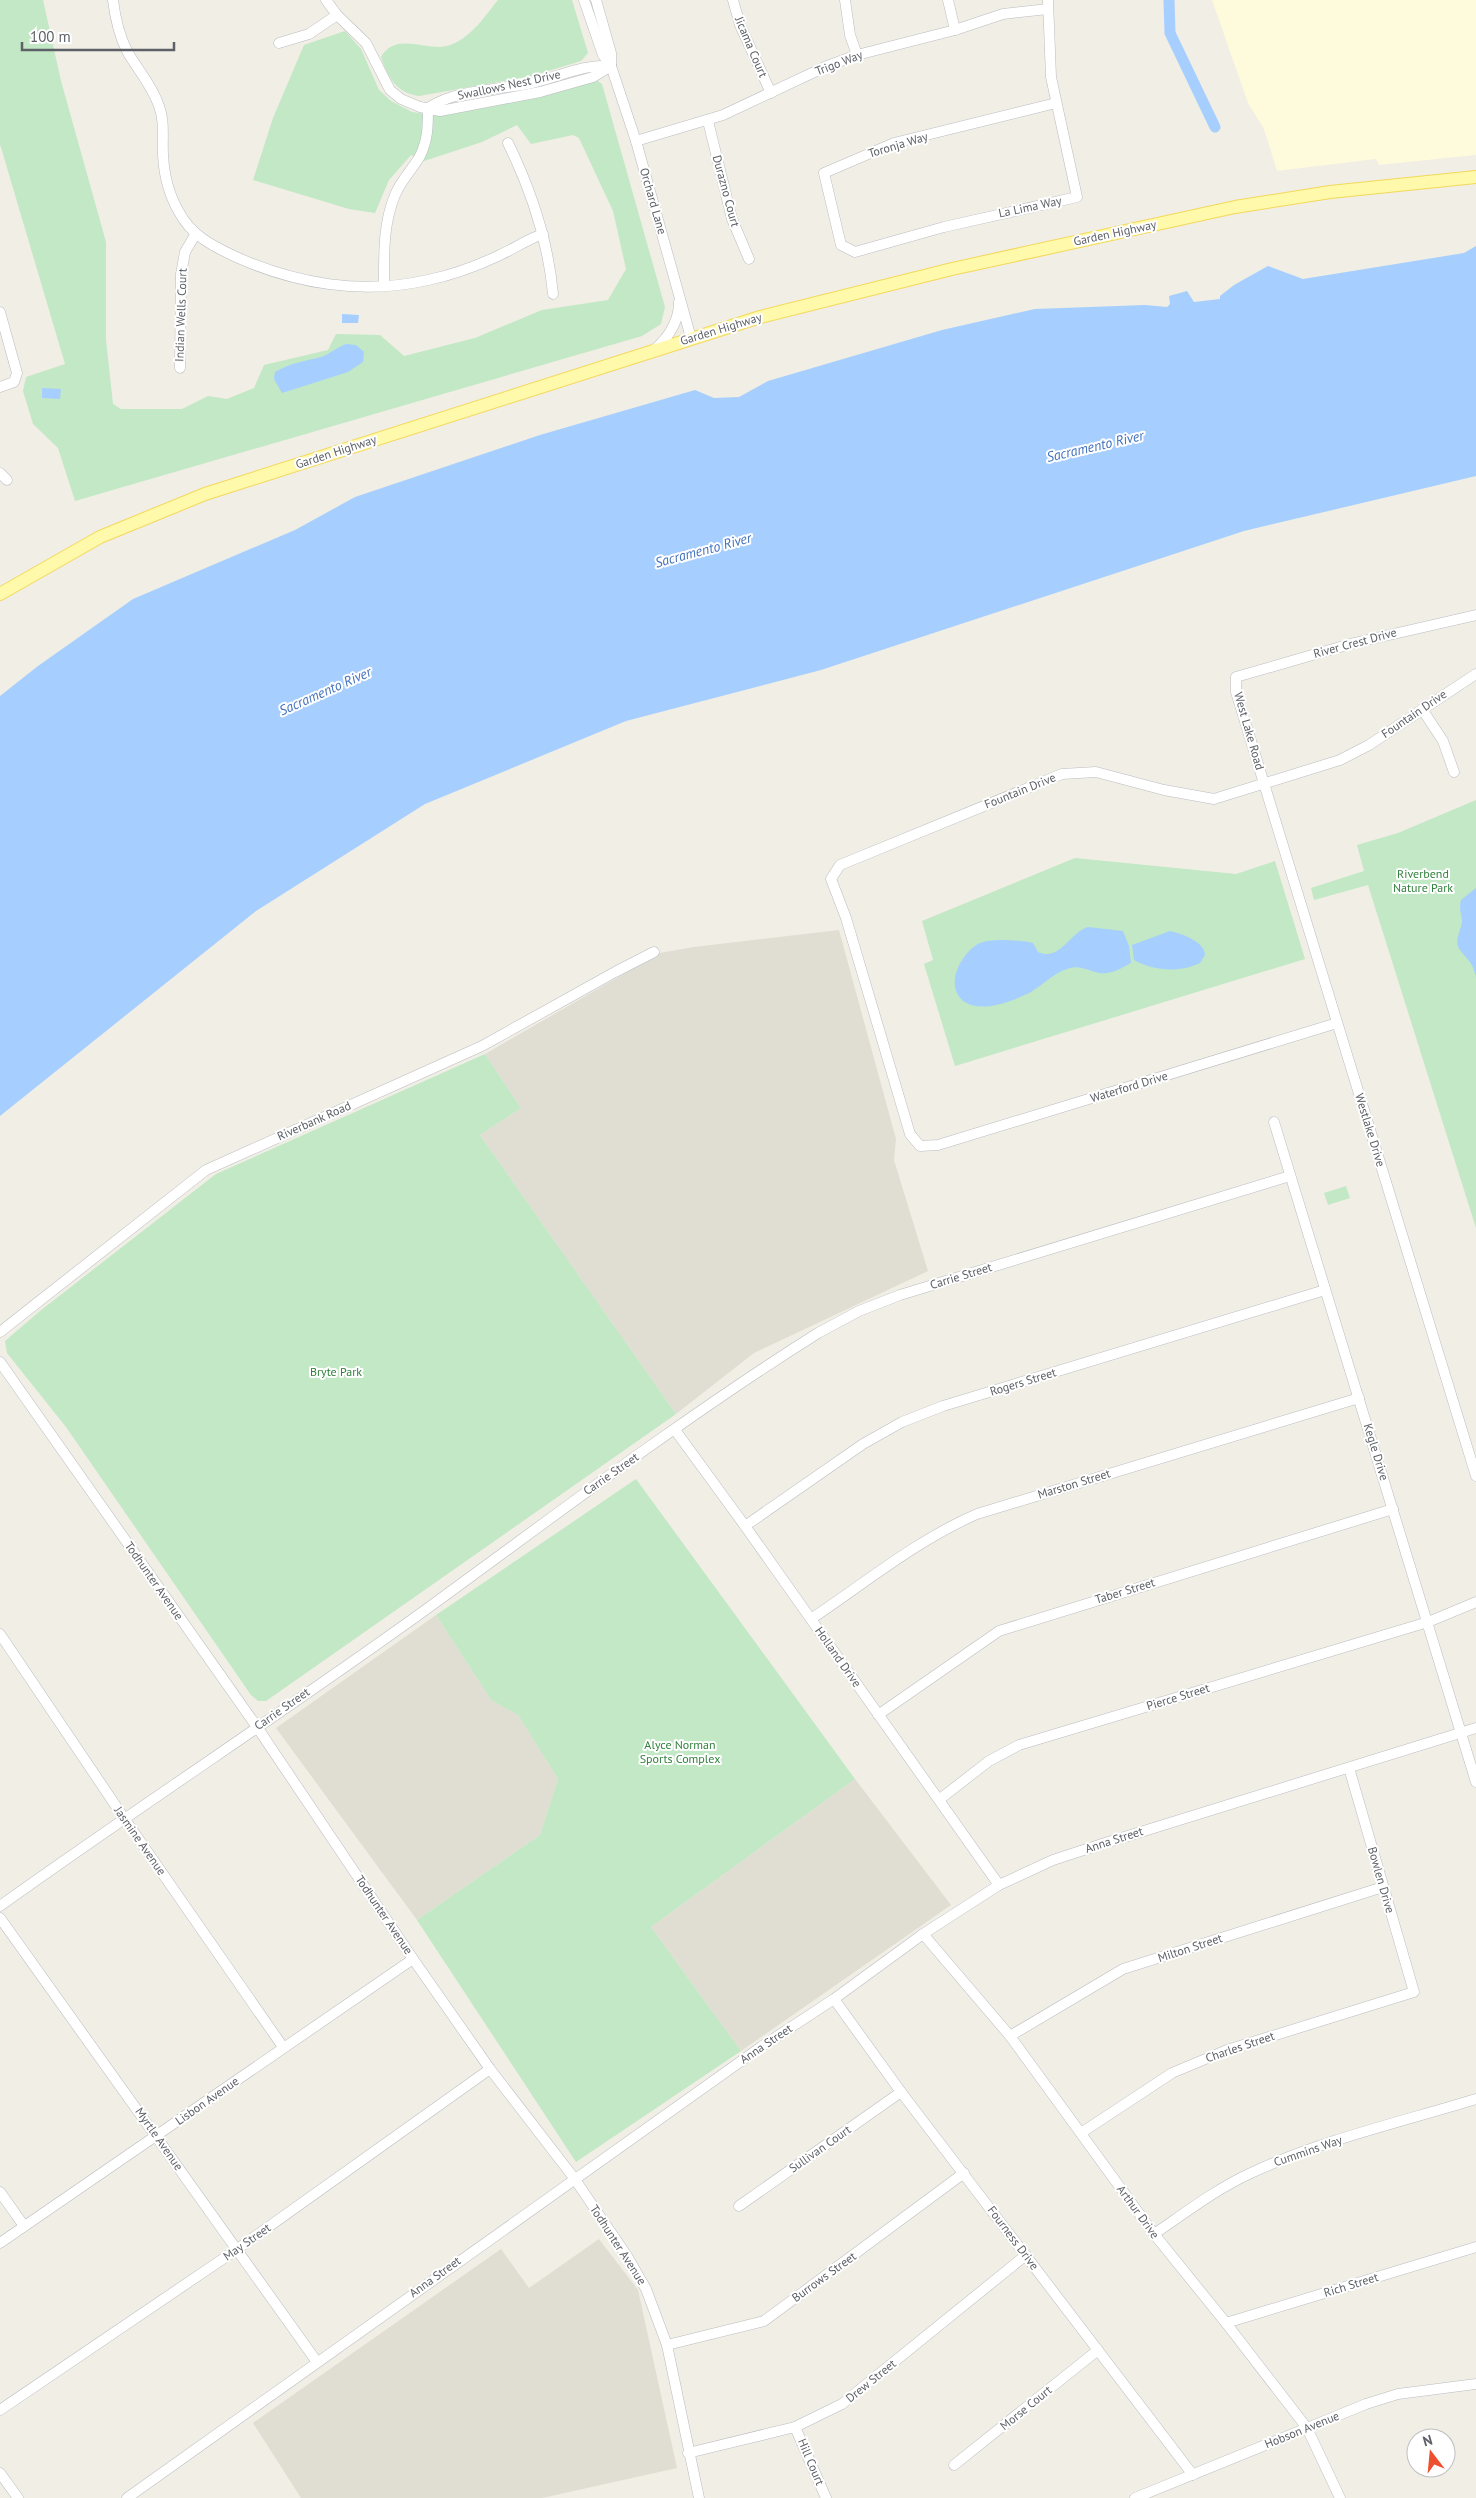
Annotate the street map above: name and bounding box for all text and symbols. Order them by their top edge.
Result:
street label: Jicama Court [732,13,771,80]
scale bar [22,20,175,52]
text: 100 m [30,27,71,46]
street label: Trigo Way [813,47,865,78]
street label: Swallows Nest Drive [456,66,562,103]
street label: Toronja Way [866,128,930,161]
street label: Durazno Court [710,153,743,228]
street label: Orchard Lane [637,166,670,236]
street label: La Lima Way [997,192,1063,221]
street label: Garden Highway [1072,216,1158,249]
street label: Indian Wells Court [171,268,190,362]
street label: Garden Highway [678,309,764,348]
water label: Sacramento River [1045,426,1147,466]
street label: Garden Highway [293,431,379,472]
water label: Sacramento River [653,528,755,572]
street label: River Crest Drive [1312,624,1398,661]
water label: Sacramento River [276,662,375,719]
street label: Fountain Drive [1378,686,1449,741]
street label: West Lake Road [1231,690,1268,771]
street label: Fountain Drive [982,769,1058,812]
park label: Riverbend Nature Park [1393,866,1453,895]
street label: Waterford Drive [1088,1068,1169,1105]
street label: Westlake Drive [1352,1091,1389,1168]
street label: Riverbank Road [275,1098,353,1143]
street label: Carrie Street [928,1259,994,1292]
park label: Bryte Park [310,1364,362,1379]
street label: Rogers Street [988,1364,1058,1399]
street label: Kegle Drive [1361,1422,1392,1482]
street label: Carrie Street [580,1449,641,1498]
street label: Marston Street [1036,1465,1112,1502]
street label: Todhunter Avenue [122,1539,187,1623]
street label: Taber Street [1093,1574,1157,1607]
street label: Holland Drive [812,1624,865,1690]
street label: Pierce Street [1144,1680,1211,1713]
street label: Carrie Street [251,1684,312,1733]
park label: Alyce Norman Sports Complex [640,1737,720,1766]
street label: Jasmine Avenue [111,1803,170,1878]
street label: Anna Street [1083,1823,1145,1856]
street label: Bowlen Drive [1365,1845,1398,1915]
street label: Todhunter Avenue [352,1872,416,1957]
street label: Milton Street [1156,1930,1224,1965]
street label: Anna Street [737,2021,795,2067]
street label: Charles Street [1203,2028,1276,2065]
street label: Lisbon Avenue [172,2073,241,2128]
street label: Myrtle Avenue [132,2104,187,2173]
street label: Sullivan Court [786,2122,854,2176]
street label: Cummins Way [1272,2132,1344,2169]
street label: Arthur Drive [1114,2182,1163,2241]
street label: Todhunter Avenue [587,2202,650,2287]
street label: Fourness Drive [985,2203,1042,2273]
street label: May Street [220,2220,273,2263]
street label: Burrows Street [789,2248,859,2305]
street label: Anna Street [406,2253,463,2300]
street label: Rich Street [1322,2269,1380,2300]
street label: Drew Street [843,2356,899,2405]
street label: Morse Court [997,2382,1055,2433]
street label: Hobson Avenue [1262,2408,1341,2451]
north arrow [1406,2428,1456,2478]
text: N [1421,2431,1434,2450]
street label: Hill Court [795,2436,828,2487]

